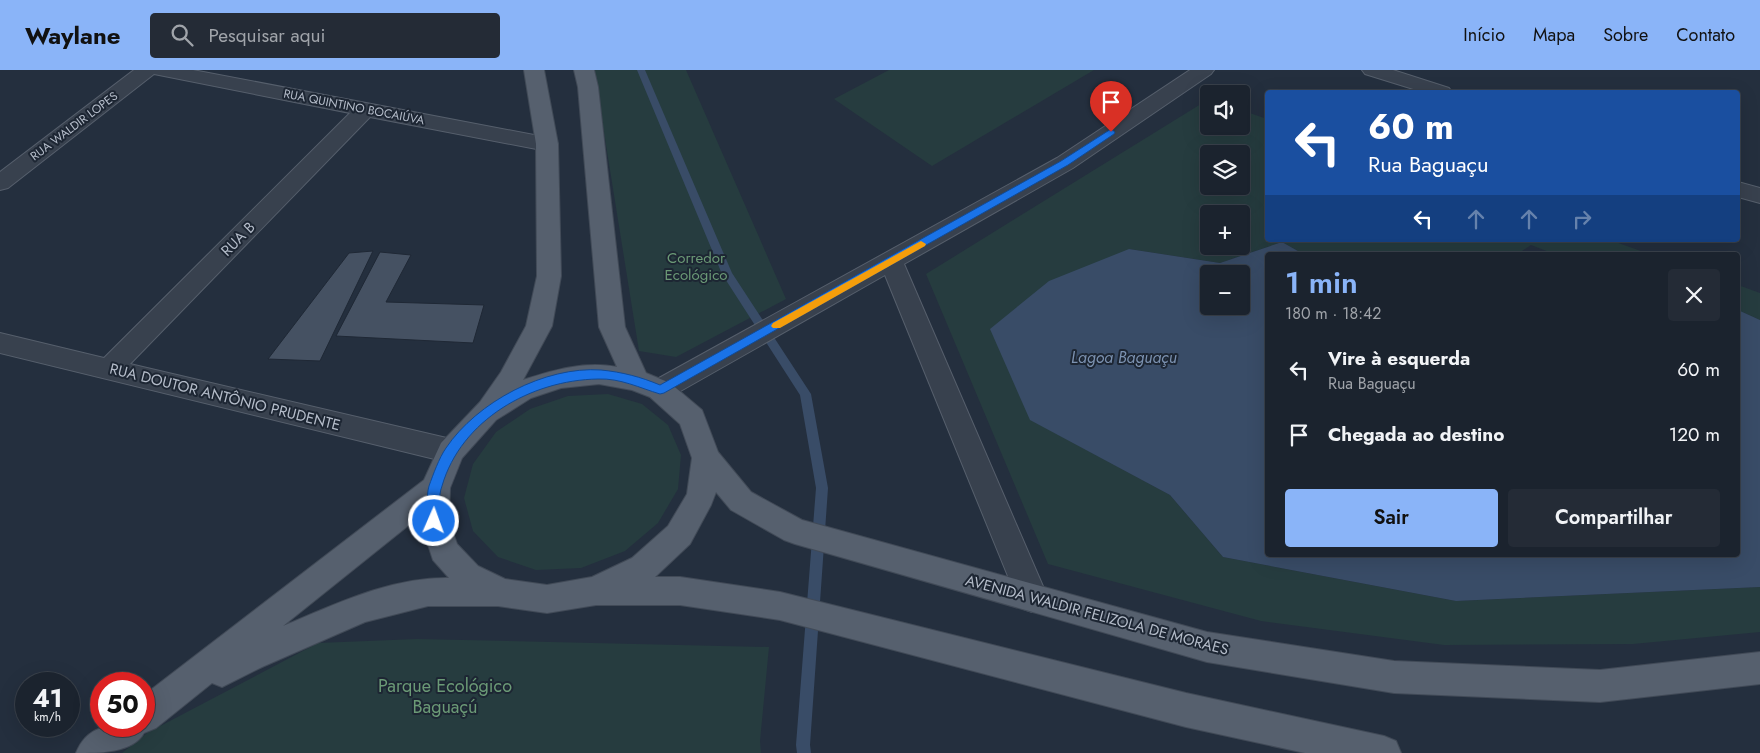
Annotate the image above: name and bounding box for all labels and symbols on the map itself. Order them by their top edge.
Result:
pin [1090,81,1132,132]
street label: RUA QUINTINO BOCAIÚVA [282,85,426,130]
street label: RUA WALDIR LOPES [26,87,122,165]
street label: RUA B [216,217,260,261]
park label: Corredor Ecológico [664,247,728,286]
water label: Lagoa Baguaçu [1071,346,1177,369]
street label: RUA DOUTOR ANTÔNIO PRUDENTE [107,358,343,436]
position arrow [407,494,459,546]
street label: AVENIDA WALDIR FELIZOLA DE MORAES [963,569,1231,661]
speed limit sign: 50 [90,672,155,737]
park label: Parque Ecológico Baguaçú [378,673,512,720]

